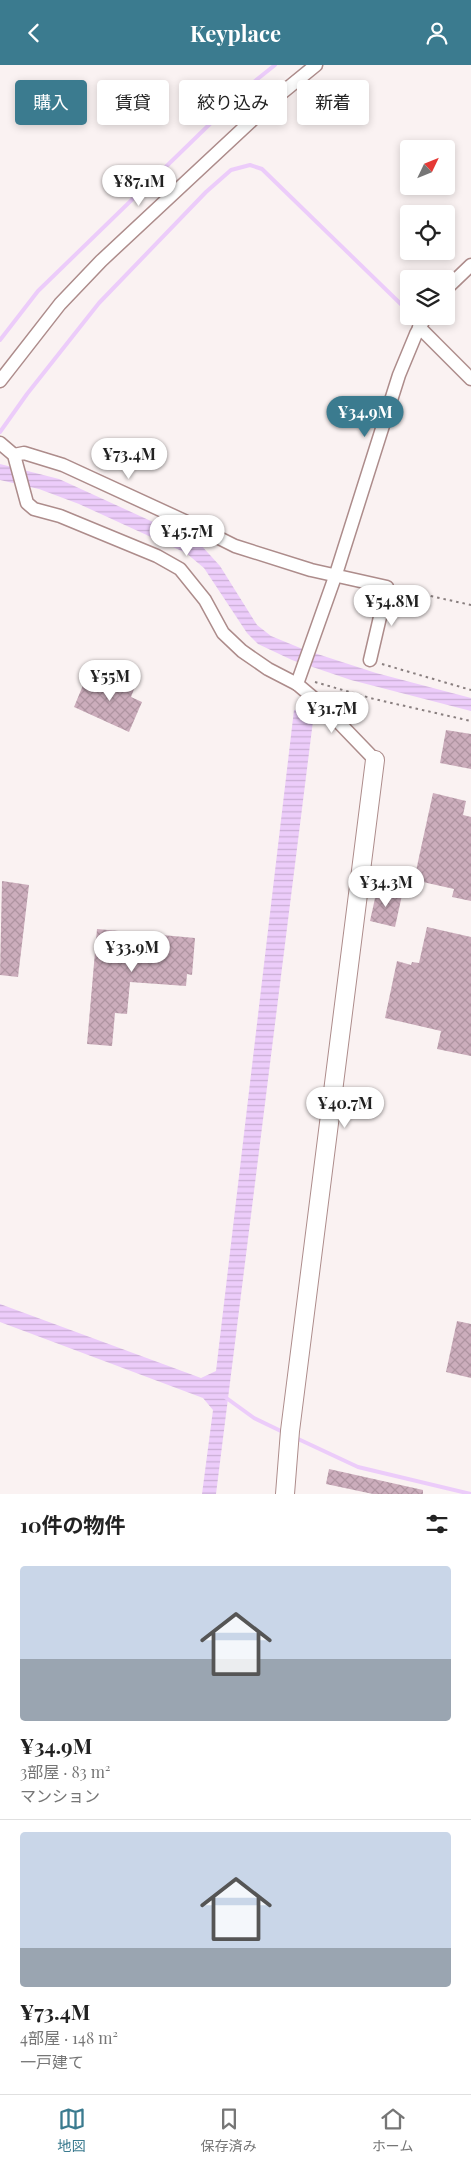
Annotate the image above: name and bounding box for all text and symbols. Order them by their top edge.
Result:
text: Keyplace [190,18,281,48]
icon: back [20,19,48,47]
icon: person [423,19,451,47]
chip: 購入 [15,80,87,125]
chip: 賃貸 [97,80,169,125]
chip: 絞り込み [179,80,287,125]
chip: 新着 [297,80,369,125]
north arrow [400,140,455,195]
map controls [400,140,455,325]
pin: ¥87.1M [98,165,180,207]
text: ¥87.1M [113,170,165,191]
button: locate [400,205,455,260]
button: layers [400,270,455,325]
pin: ¥34.9M [324,395,406,438]
text: ¥34.9M [338,401,392,422]
pin: ¥73.4M [88,437,170,480]
text: ¥73.4M [102,443,156,464]
pin: ¥45.7M [146,515,228,557]
text: ¥45.7M [161,520,213,541]
pin: ¥54.8M [351,585,433,627]
text: ¥54.8M [365,590,419,611]
pin: ¥55M [80,659,140,702]
text: ¥55M [90,665,130,686]
pin: ¥31.7M [291,691,373,734]
text: ¥31.7M [307,697,357,718]
pin: ¥34.3M [345,865,427,908]
text: ¥34.3M [359,871,413,892]
pin: ¥33.9M [91,931,173,973]
text: ¥33.9M [105,936,159,957]
pin: ¥40.7M [304,1087,386,1129]
text: ¥40.7M [317,1092,373,1113]
text: 10件の物件 [20,1510,126,1538]
icon: filters [423,1510,451,1538]
icon: home [191,1599,281,1689]
text: ¥34.9M [20,1731,92,1759]
text: 3部屋 · 83 m² [20,1761,110,1782]
text: マンション [20,1785,100,1806]
icon: home [191,1864,281,1954]
text: ¥73.4M [20,1997,90,2025]
text: 4部屋 · 148 m² [20,2027,118,2048]
text: 一戸建て [20,2051,84,2072]
tab: 地図 [58,2105,86,2155]
tab: 保存済み [201,2105,257,2155]
tab: ホーム [372,2105,413,2155]

